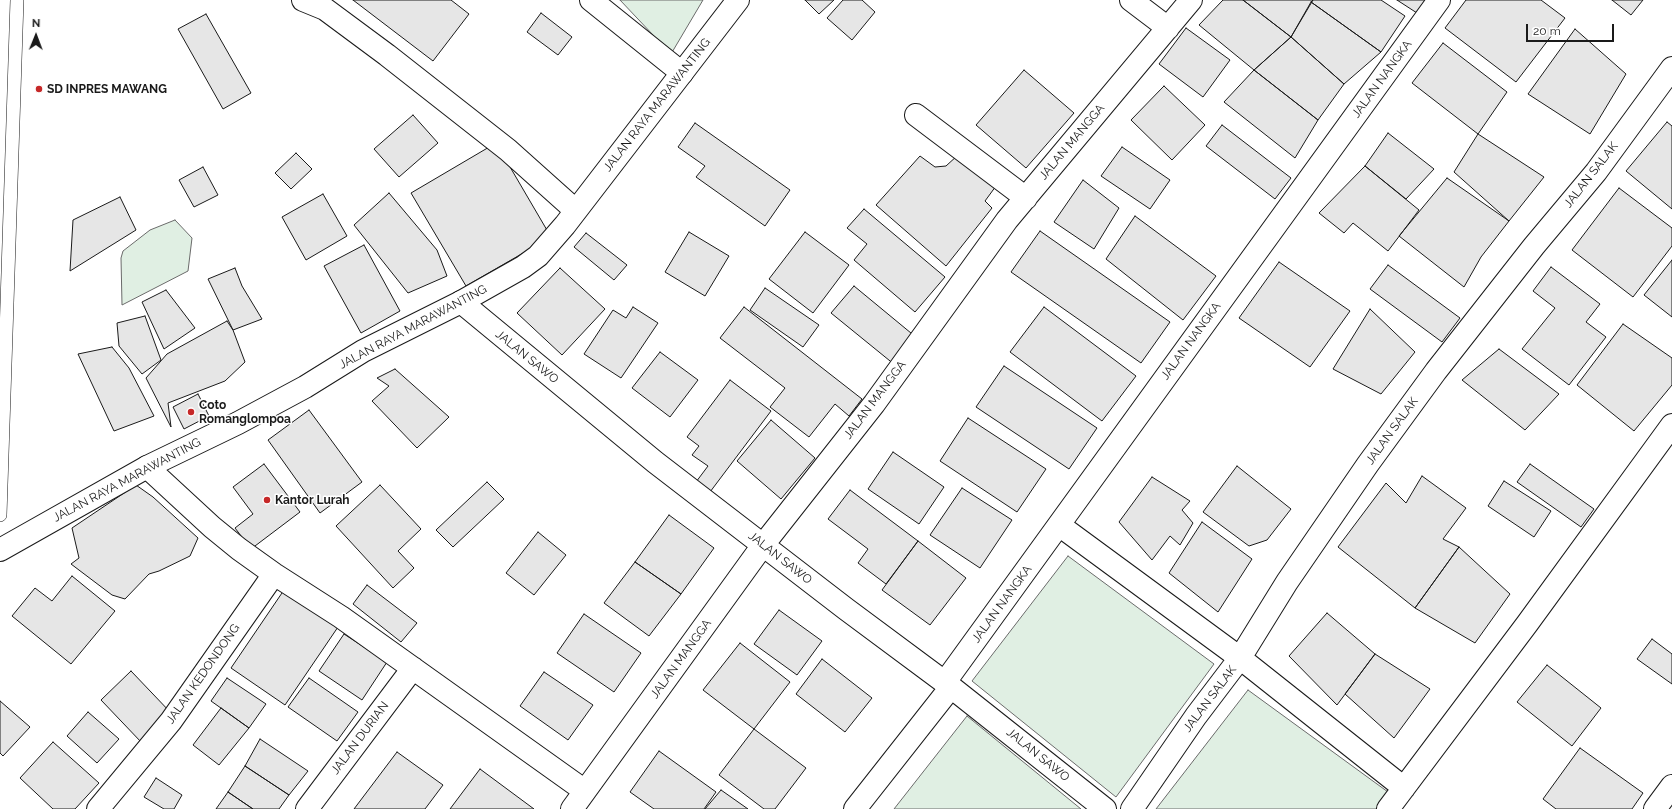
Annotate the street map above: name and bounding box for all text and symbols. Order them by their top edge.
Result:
north arrow [16,16,56,56]
scale bar [1528,16,1616,42]
text: N [32,17,41,30]
text: 20 m [1533,24,1561,38]
street label: JALAN RAYA MARAWANTING [600,35,714,175]
street label: JALAN NANGKA [1349,37,1415,121]
place label: SD INPRES MAWANG [47,82,167,96]
marker: SD INPRES MAWANG [34,84,44,94]
street label: JALAN MANGGA [1036,101,1108,183]
street label: JALAN SALAK [1561,139,1621,211]
street label: JALAN RAYA MARAWANTING [337,282,489,372]
street label: JALAN NANGKA [1158,299,1224,383]
street label: JALAN SAWO [493,327,561,387]
street label: JALAN MANGGA [841,358,909,442]
street label: JALAN SALAK [1363,395,1421,467]
place label: Coto Romanglompoa [199,398,291,426]
marker: Coto Romanglompoa [186,407,196,417]
street label: JALAN RAYA MARAWANTING [51,435,203,525]
place label: Kantor Lurah [275,493,350,507]
marker: Kantor Lurah [262,495,272,505]
street label: JALAN SAWO [745,529,815,587]
street label: JALAN NANGKA [969,562,1035,646]
street label: JALAN MANGGA [647,617,715,701]
street label: JALAN KEDONDONG [163,621,243,727]
street label: JALAN SALAK [1180,663,1240,735]
street label: JALAN DURIAN [328,699,392,777]
street label: JALAN SAWO [1004,725,1072,785]

